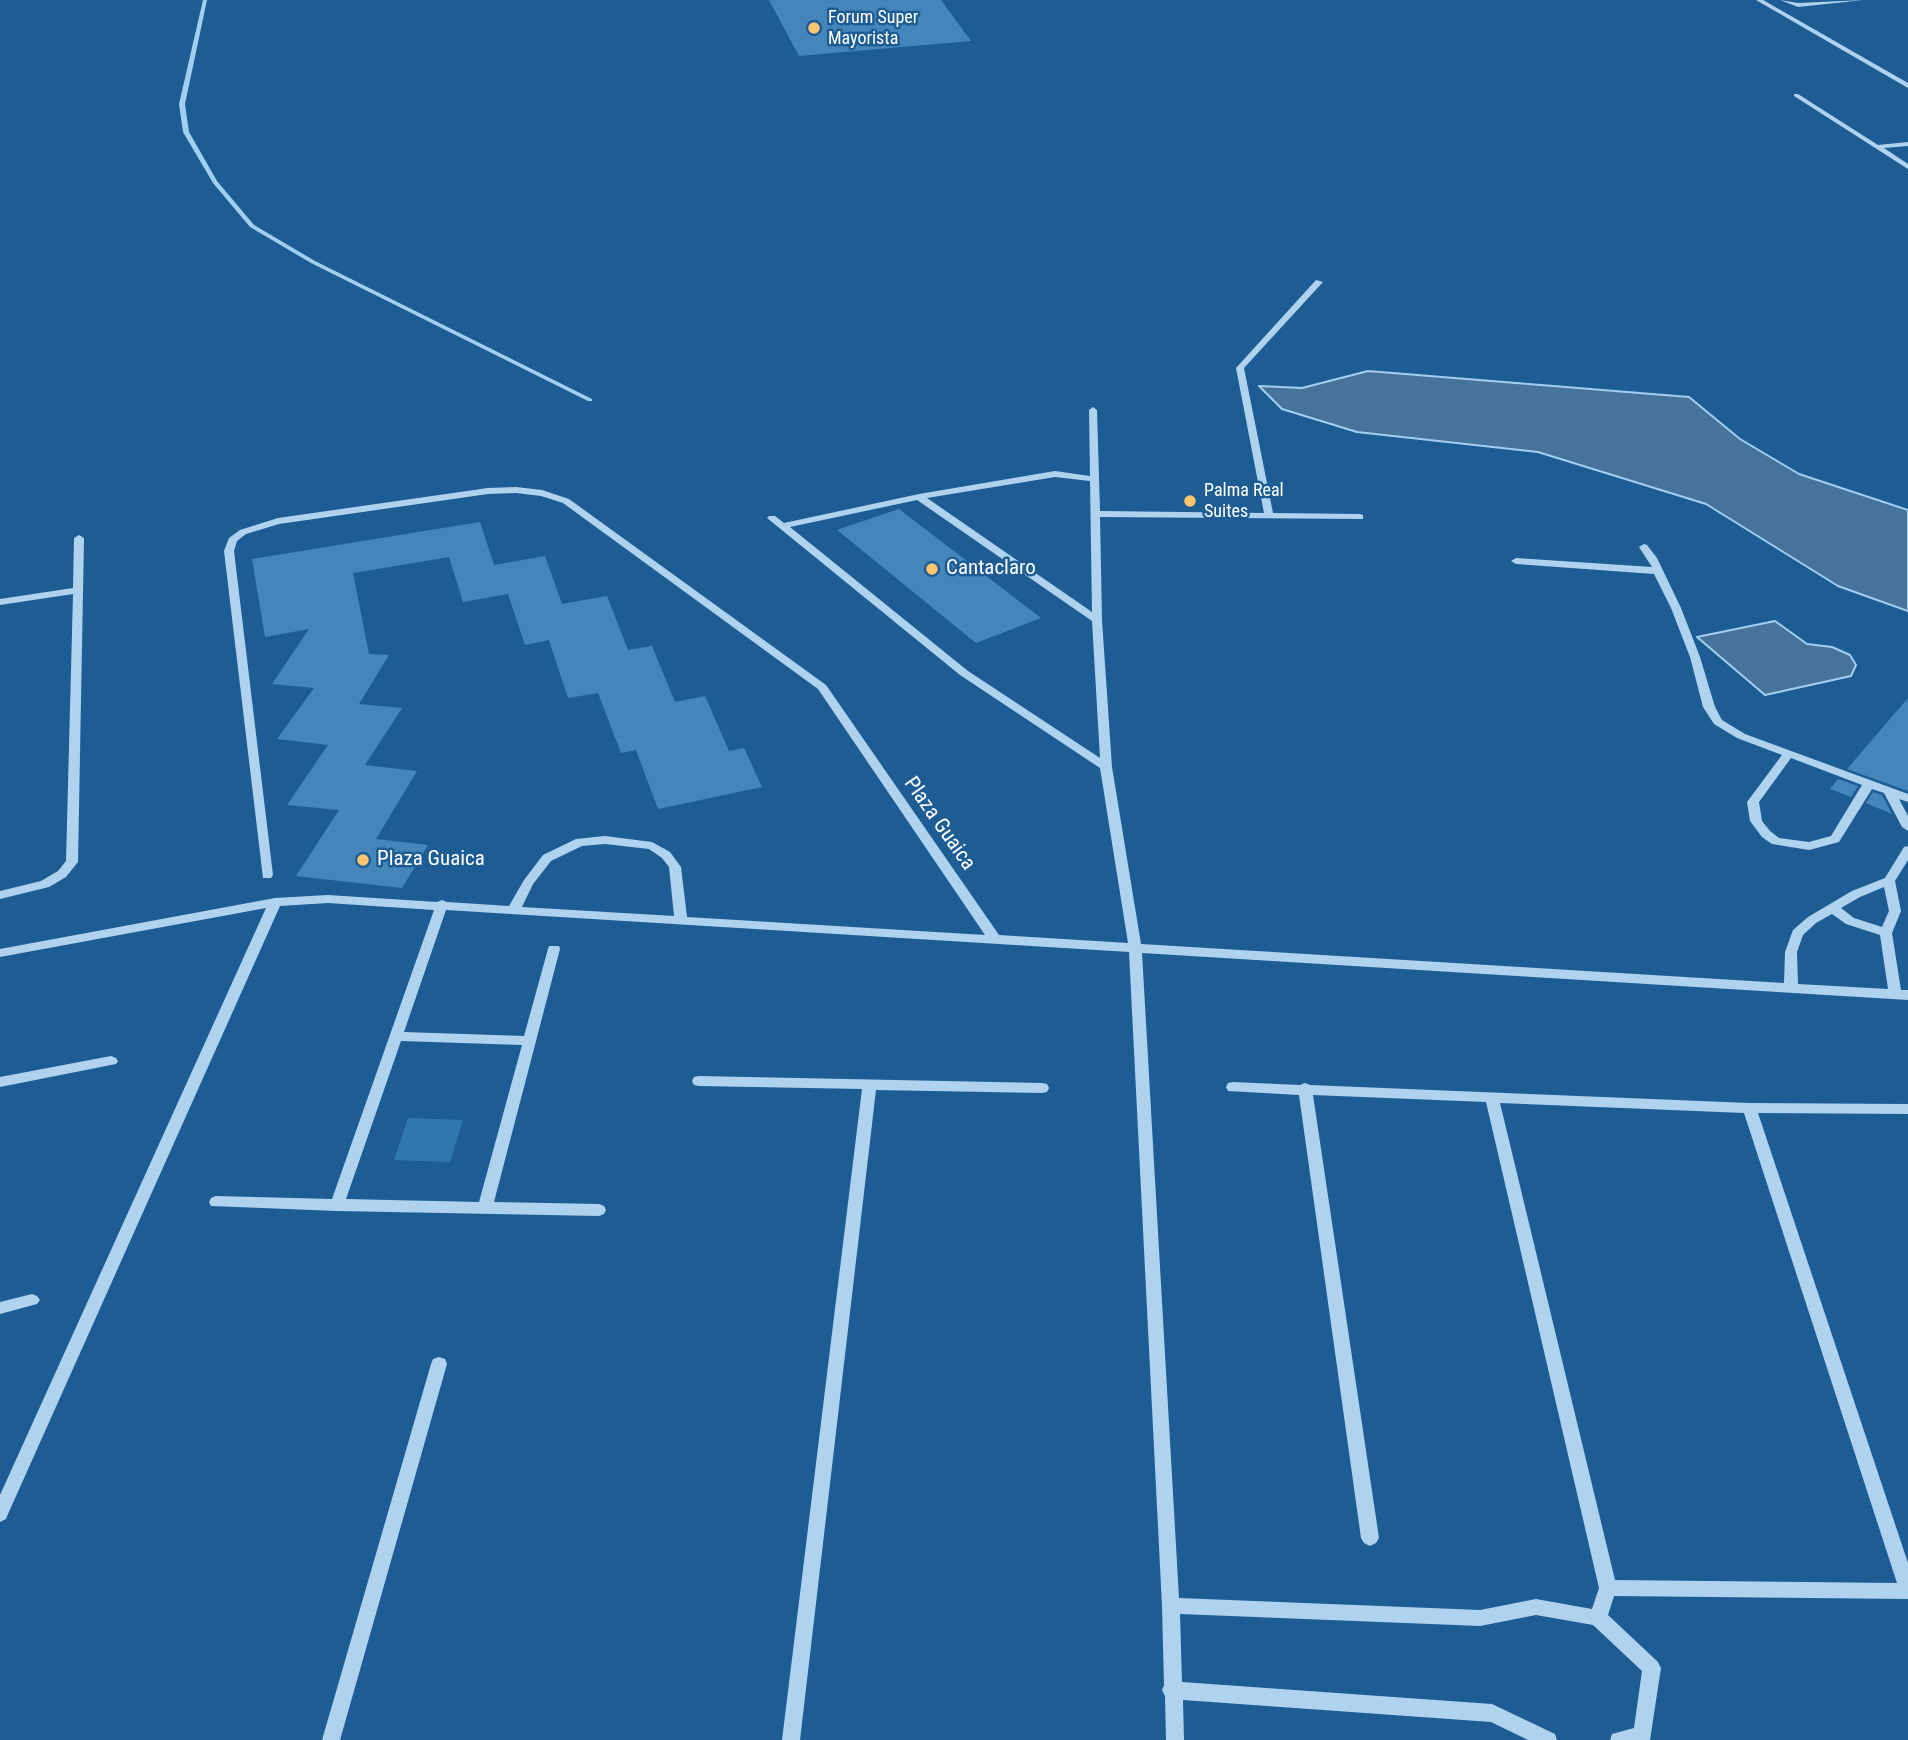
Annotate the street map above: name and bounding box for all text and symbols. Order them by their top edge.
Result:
place label: Forum Super Mayorista [828,7,918,50]
marker: Forum Super Mayorista [806,20,822,36]
place label: Palma Real Suites [1204,480,1284,522]
marker: Palma Real Suites [1182,493,1198,509]
place label: Cantaclaro [946,556,1036,582]
marker: Cantaclaro [924,561,940,577]
street label: Plaza Guaica [898,773,980,875]
place label: Plaza Guaica [377,847,485,873]
marker: Plaza Guaica [355,852,371,868]

